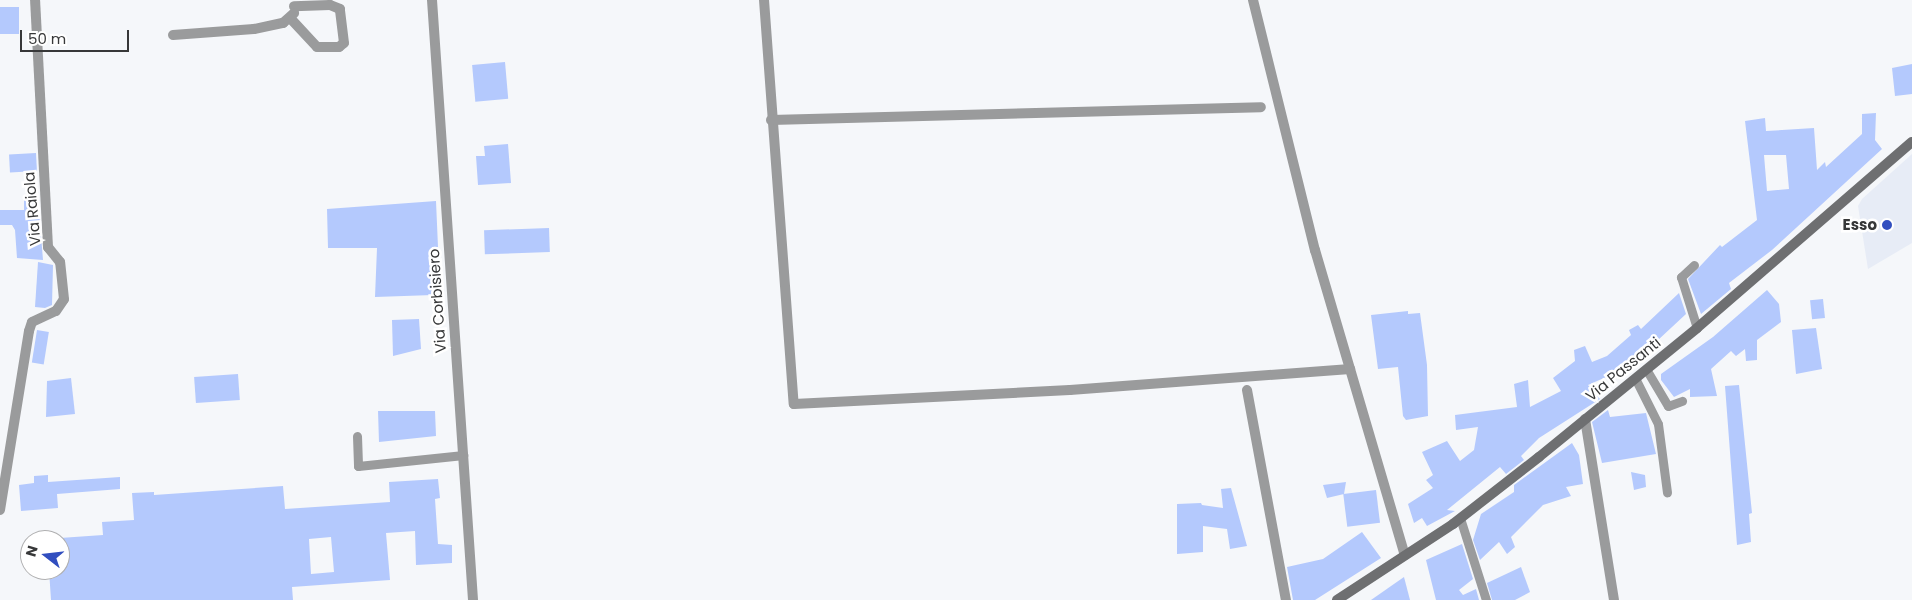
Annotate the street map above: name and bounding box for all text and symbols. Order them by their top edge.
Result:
scale bar [22,20,131,52]
text: 50 m [28,28,66,49]
street label: Via Raiola [20,171,44,247]
place label: Esso [1843,216,1877,234]
marker: Esso [1881,219,1893,231]
street label: Via Corbisiero [424,248,450,354]
street label: Via Passanti [1582,333,1664,405]
north arrow [20,530,70,580]
text: N [20,543,43,559]

